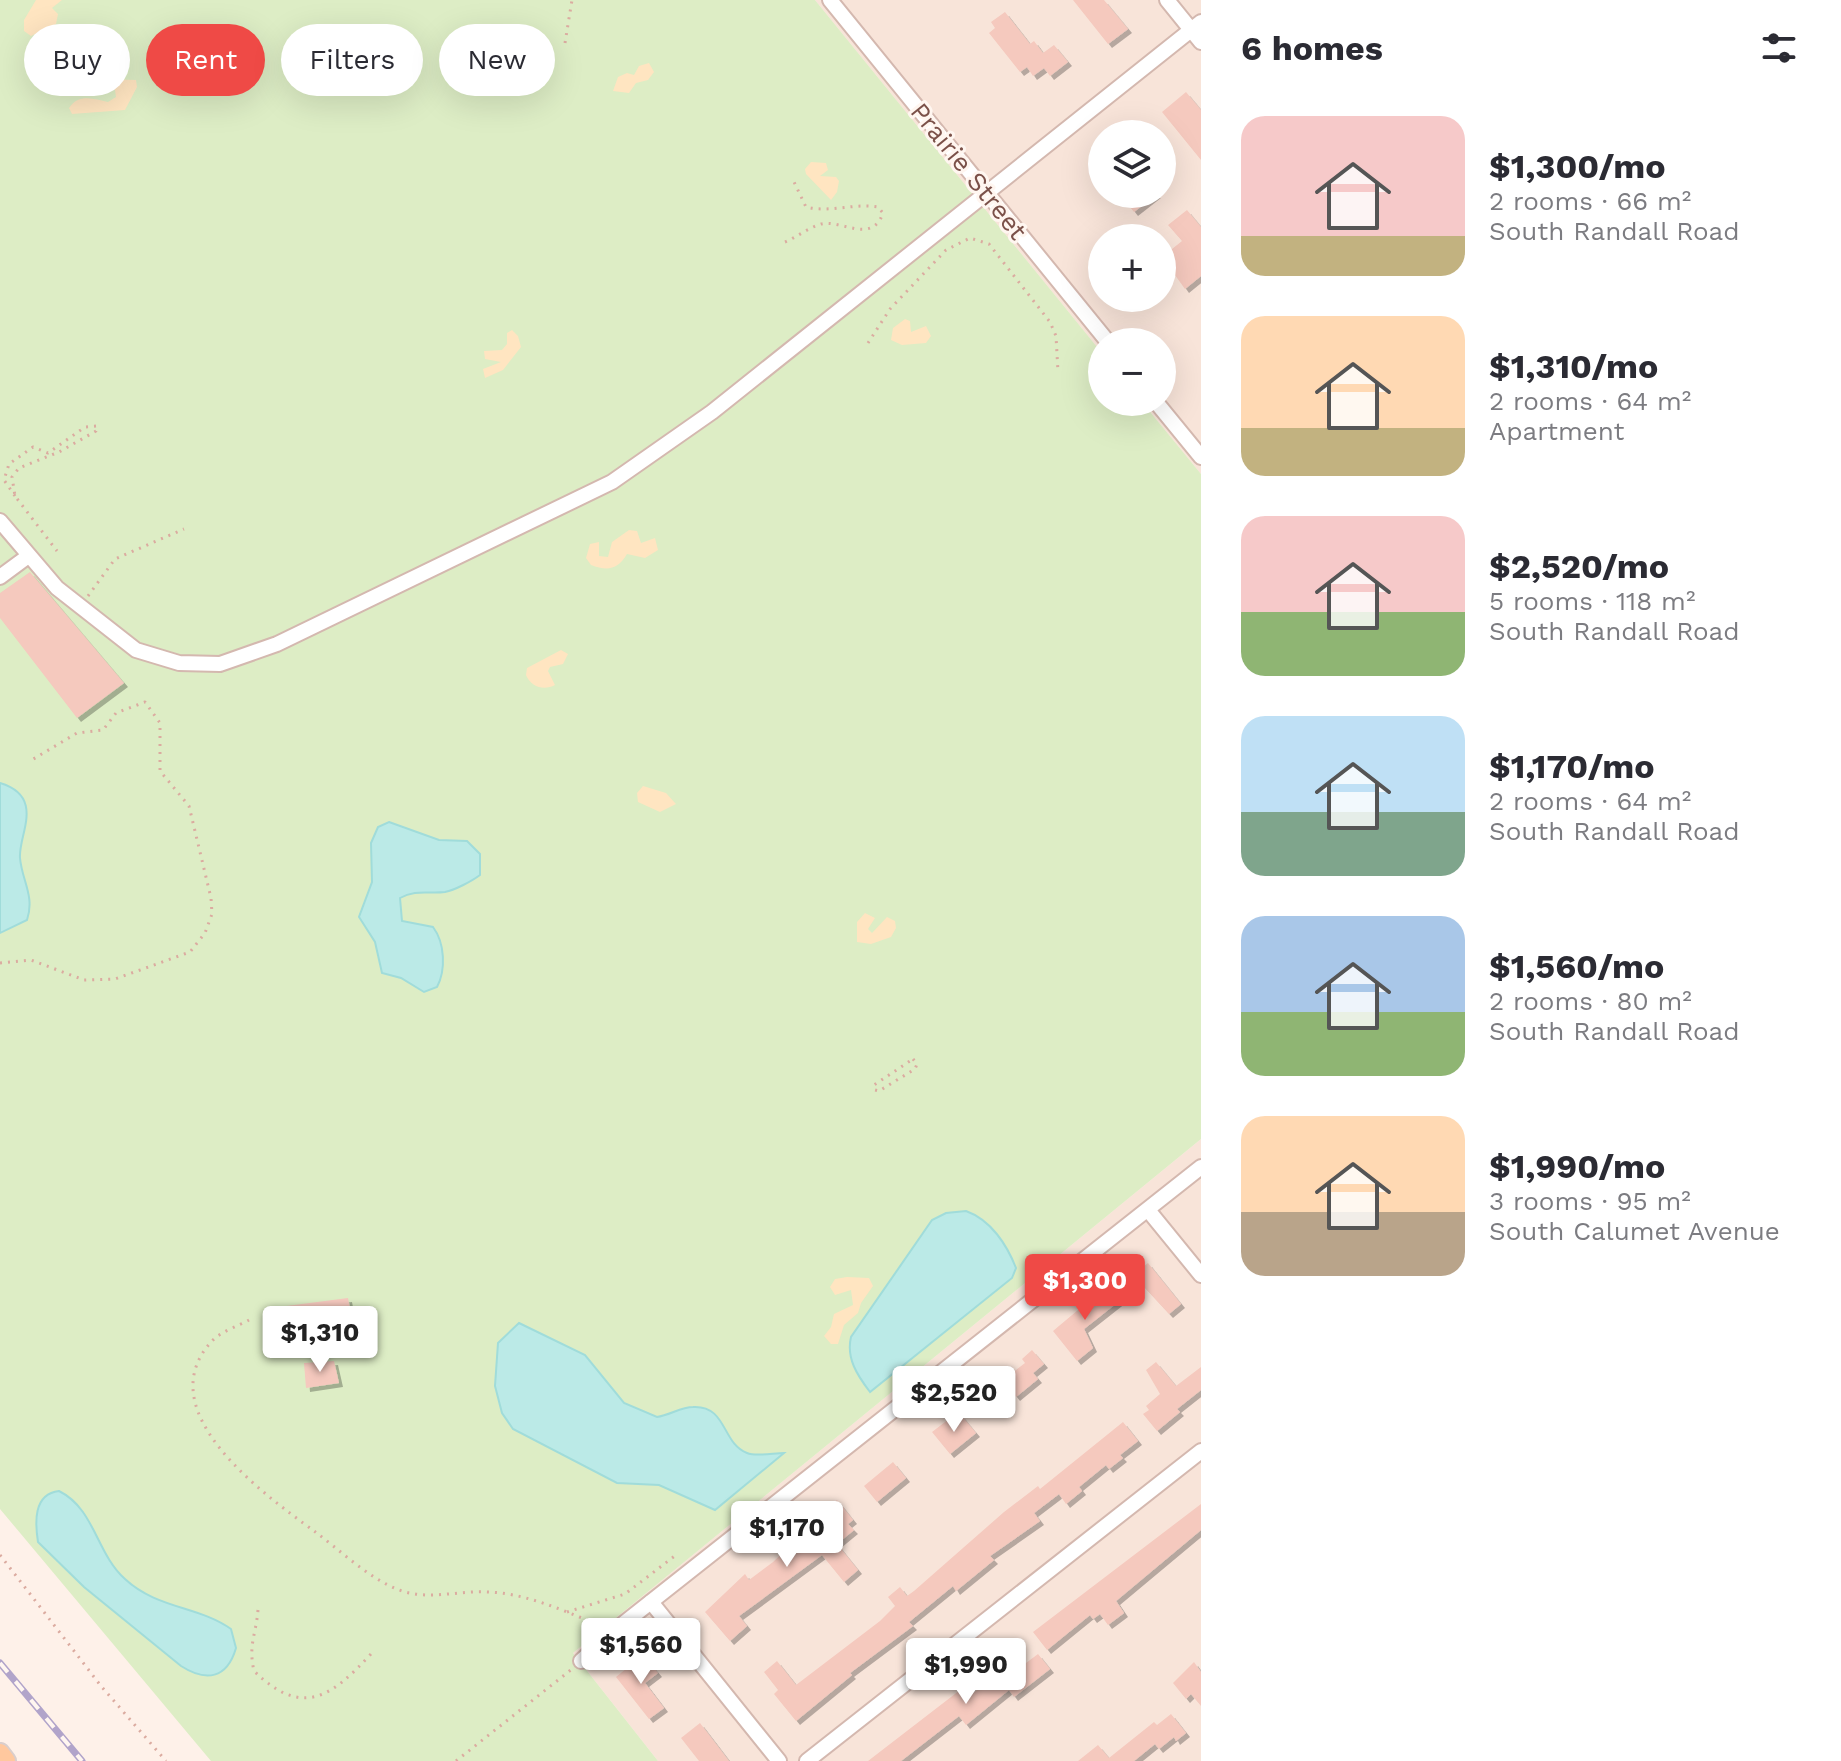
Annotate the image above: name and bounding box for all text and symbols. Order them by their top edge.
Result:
chip: Buy [24,24,130,96]
chip: Rent [146,24,265,96]
chip: Filters [281,24,423,96]
chip: New [439,24,555,96]
icon: filters [1757,26,1801,70]
text: 6 homes [1241,28,1383,68]
street label: Prairie Street [905,97,1033,246]
map controls [1088,120,1176,416]
button: layers [1088,120,1176,208]
text: $1,300/mo [1489,146,1666,186]
icon: home [1305,148,1401,244]
text: 2 rooms · 66 m² [1489,186,1691,216]
text: South Randall Road [1489,216,1740,246]
button: + [1088,224,1176,312]
button: − [1088,328,1176,416]
text: $1,310/mo [1489,346,1658,386]
icon: home [1305,348,1401,444]
text: 2 rooms · 64 m² [1489,386,1691,416]
text: Apartment [1489,416,1625,446]
text: $2,520/mo [1489,546,1669,586]
icon: home [1305,548,1401,644]
text: 5 rooms · 118 m² [1489,586,1695,616]
text: South Randall Road [1489,616,1740,646]
text: $1,170/mo [1489,746,1655,786]
icon: home [1305,748,1401,844]
text: 2 rooms · 64 m² [1489,786,1691,816]
text: South Randall Road [1489,816,1740,846]
text: $1,560/mo [1489,946,1664,986]
icon: home [1305,948,1401,1044]
text: 2 rooms · 80 m² [1489,986,1692,1016]
text: South Randall Road [1489,1016,1740,1046]
text: $1,990/mo [1489,1146,1665,1186]
icon: home [1305,1148,1401,1244]
text: 3 rooms · 95 m² [1489,1186,1691,1216]
text: South Calumet Avenue [1489,1216,1780,1246]
pin: $1,300 [1020,1254,1150,1322]
text: $1,300 [1043,1265,1127,1295]
pin: $1,310 [255,1306,385,1374]
text: $1,310 [281,1317,359,1347]
pin: $2,520 [889,1366,1019,1434]
text: $2,520 [910,1377,998,1407]
pin: $1,170 [722,1501,852,1569]
text: $1,170 [749,1512,825,1542]
pin: $1,560 [576,1618,706,1686]
text: $1,560 [599,1629,683,1659]
pin: $1,990 [901,1638,1031,1706]
text: $1,990 [924,1649,1008,1679]

